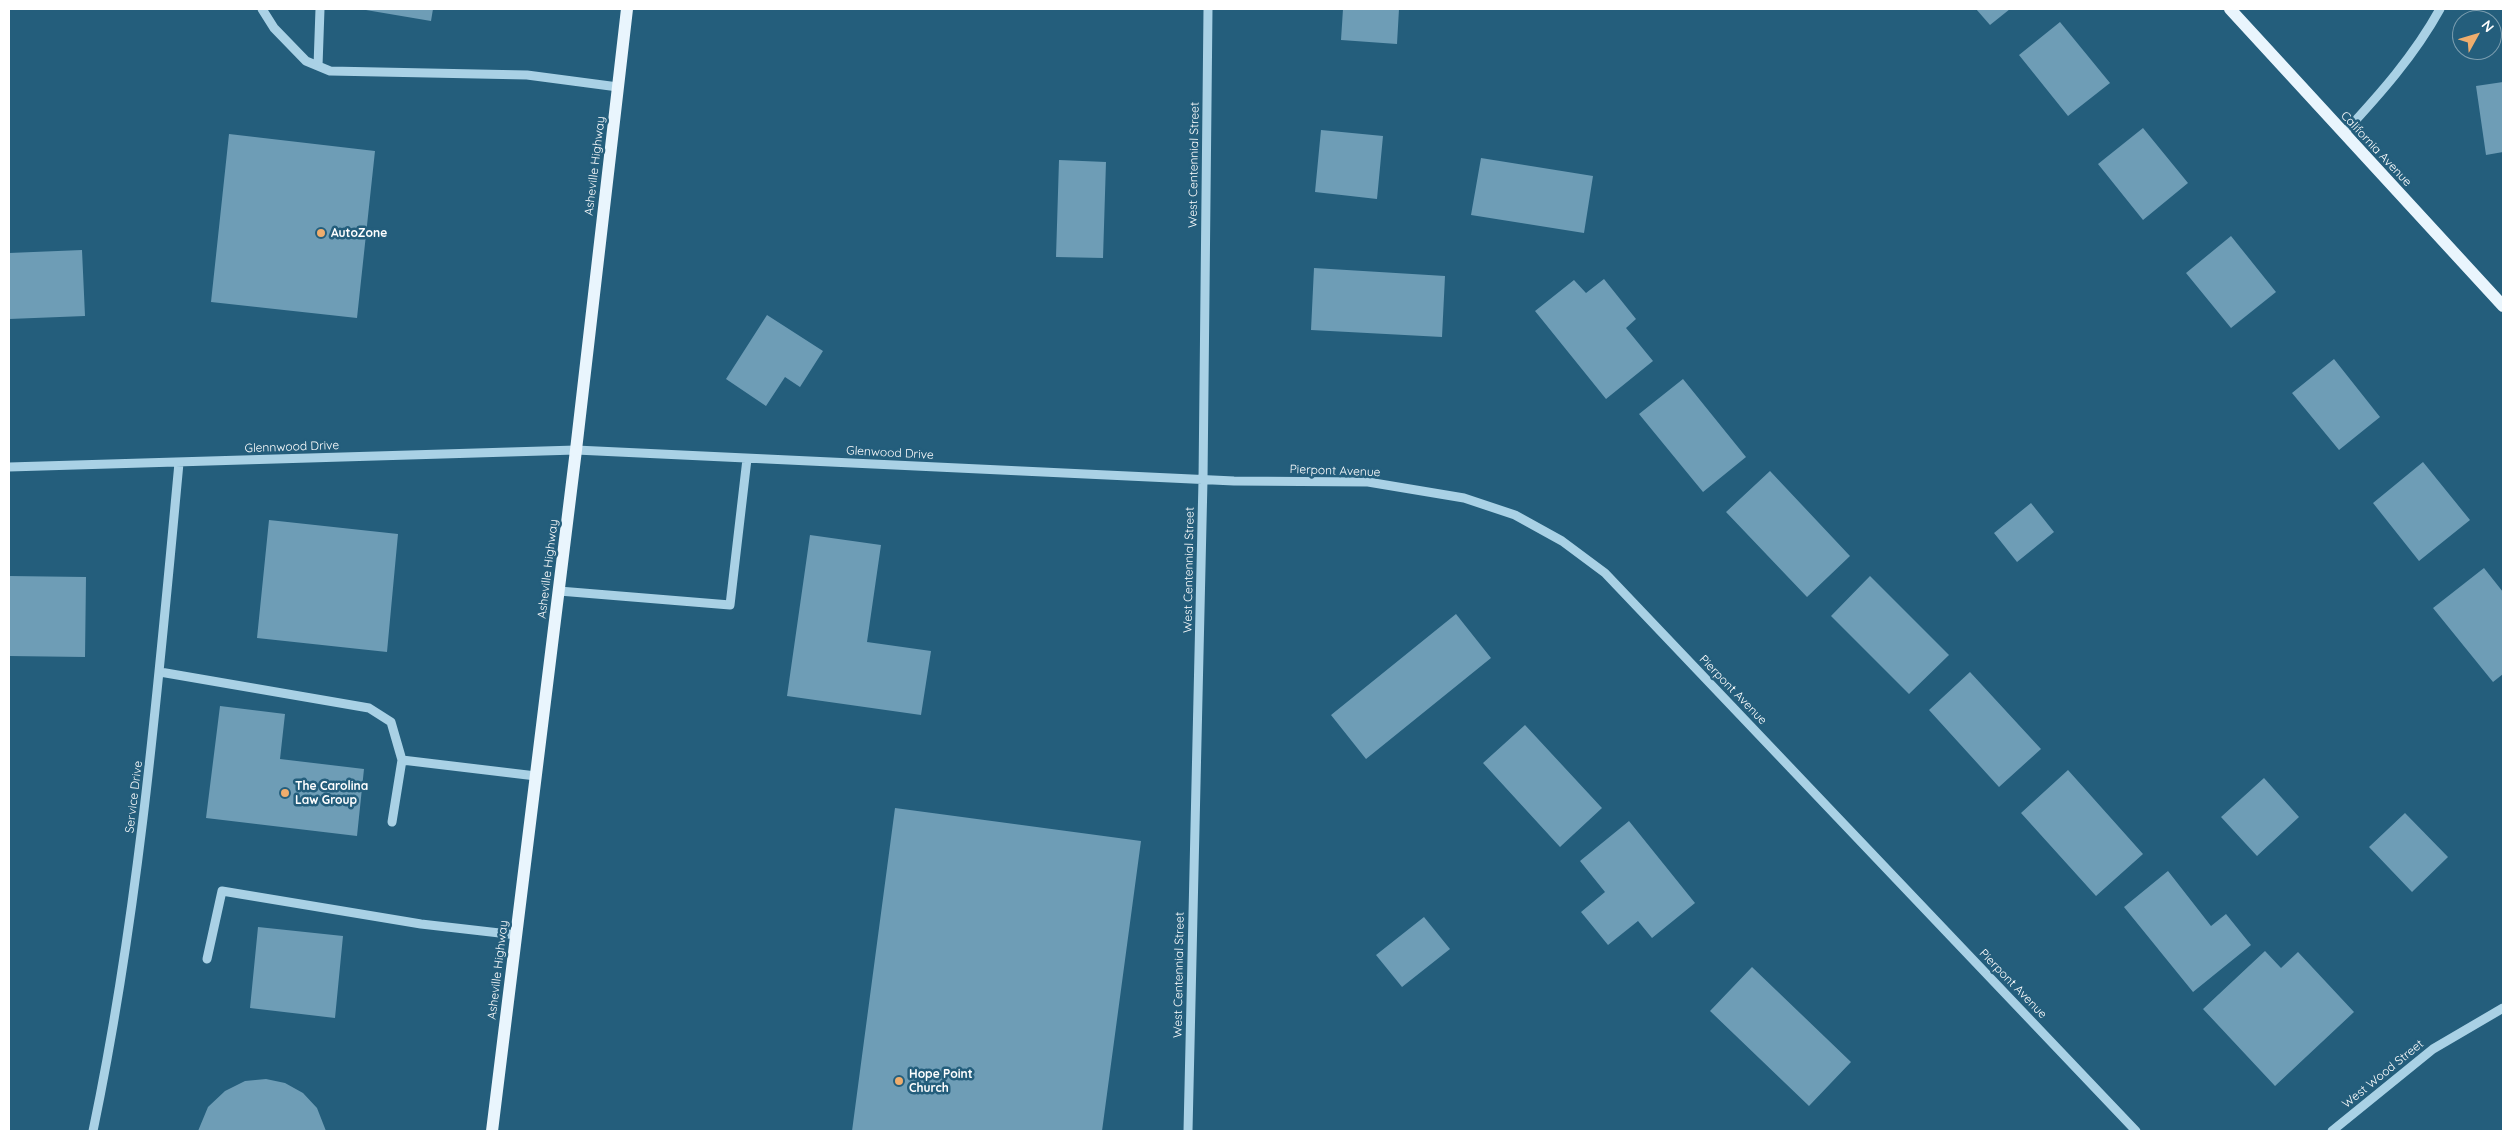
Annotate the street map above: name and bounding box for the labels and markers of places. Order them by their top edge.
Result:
place label: AutoZone [331,226,387,240]
marker: AutoZone [315,227,327,239]
place label: The Carolina Law Group [295,779,368,807]
marker: The Carolina Law Group [279,787,291,799]
place label: Hope Point Church [909,1067,973,1095]
marker: Hope Point Church [893,1075,905,1087]

